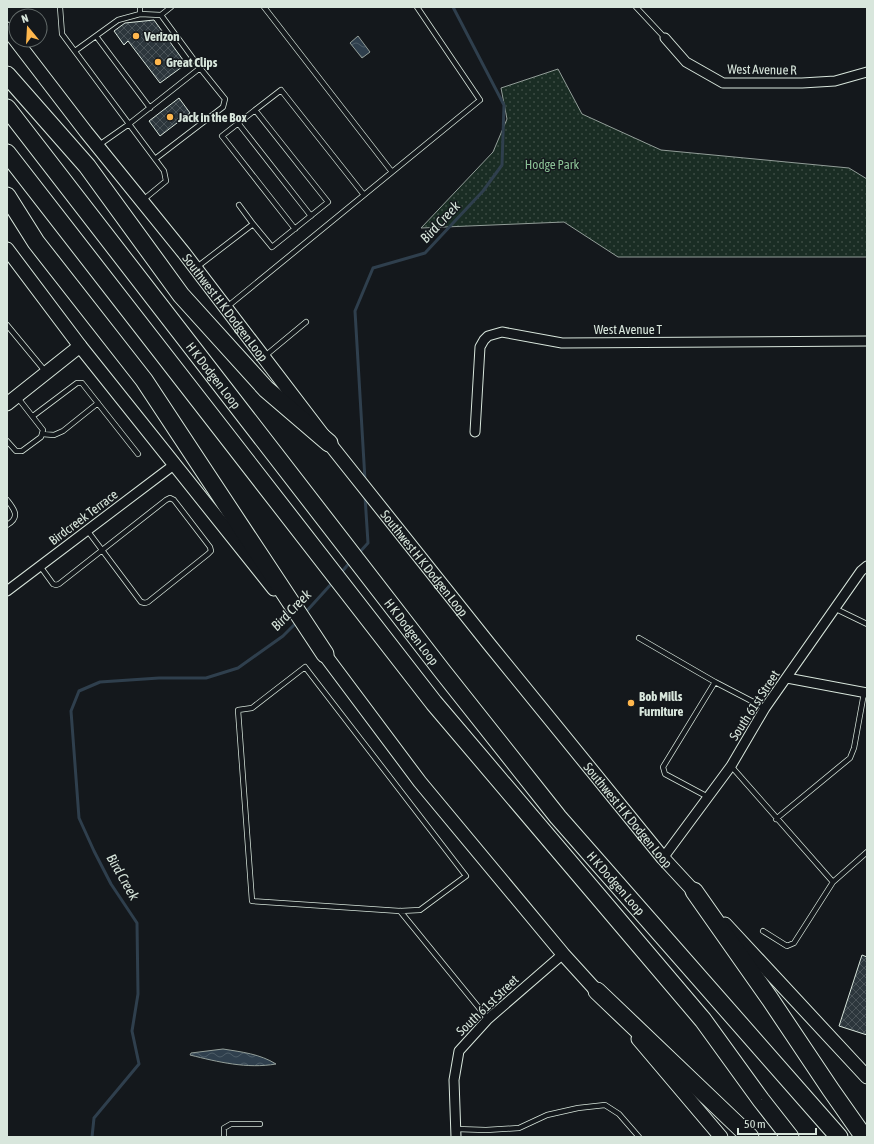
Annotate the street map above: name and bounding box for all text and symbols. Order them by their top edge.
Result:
north arrow [8,8,48,48]
text: N [20,12,30,25]
place label: Verizon [143,29,180,44]
marker: Verizon [131,31,141,41]
place label: Great Clips [166,55,218,70]
marker: Great Clips [153,57,163,67]
street label: West Avenue R [727,61,797,78]
place label: Jack in the Box [177,110,247,125]
marker: Jack in the Box [165,112,175,122]
park label: Hodge Park [525,157,580,172]
water label: Bird Creek [417,197,464,246]
street label: Southwest H K Dodgen Loop [179,251,271,365]
street label: West Avenue T [594,322,663,337]
street label: H K Dodgen Loop [183,340,244,412]
street label: Birdcreek Terrace [46,487,121,548]
street label: Southwest H K Dodgen Loop [377,507,471,619]
water label: Bird Creek [268,586,315,634]
street label: H K Dodgen Loop [381,596,442,668]
street label: South 61st Street [726,667,783,743]
place label: Bob Mills Furniture [639,689,683,719]
marker: Bob Mills Furniture [626,698,636,708]
street label: Southwest H K Dodgen Loop [580,760,675,871]
street label: H K Dodgen Loop [584,849,648,918]
water label: Bird Creek [103,851,143,904]
street label: South 61st Street [453,972,522,1039]
scale bar [738,1110,816,1136]
text: 50 m [744,1117,766,1131]

